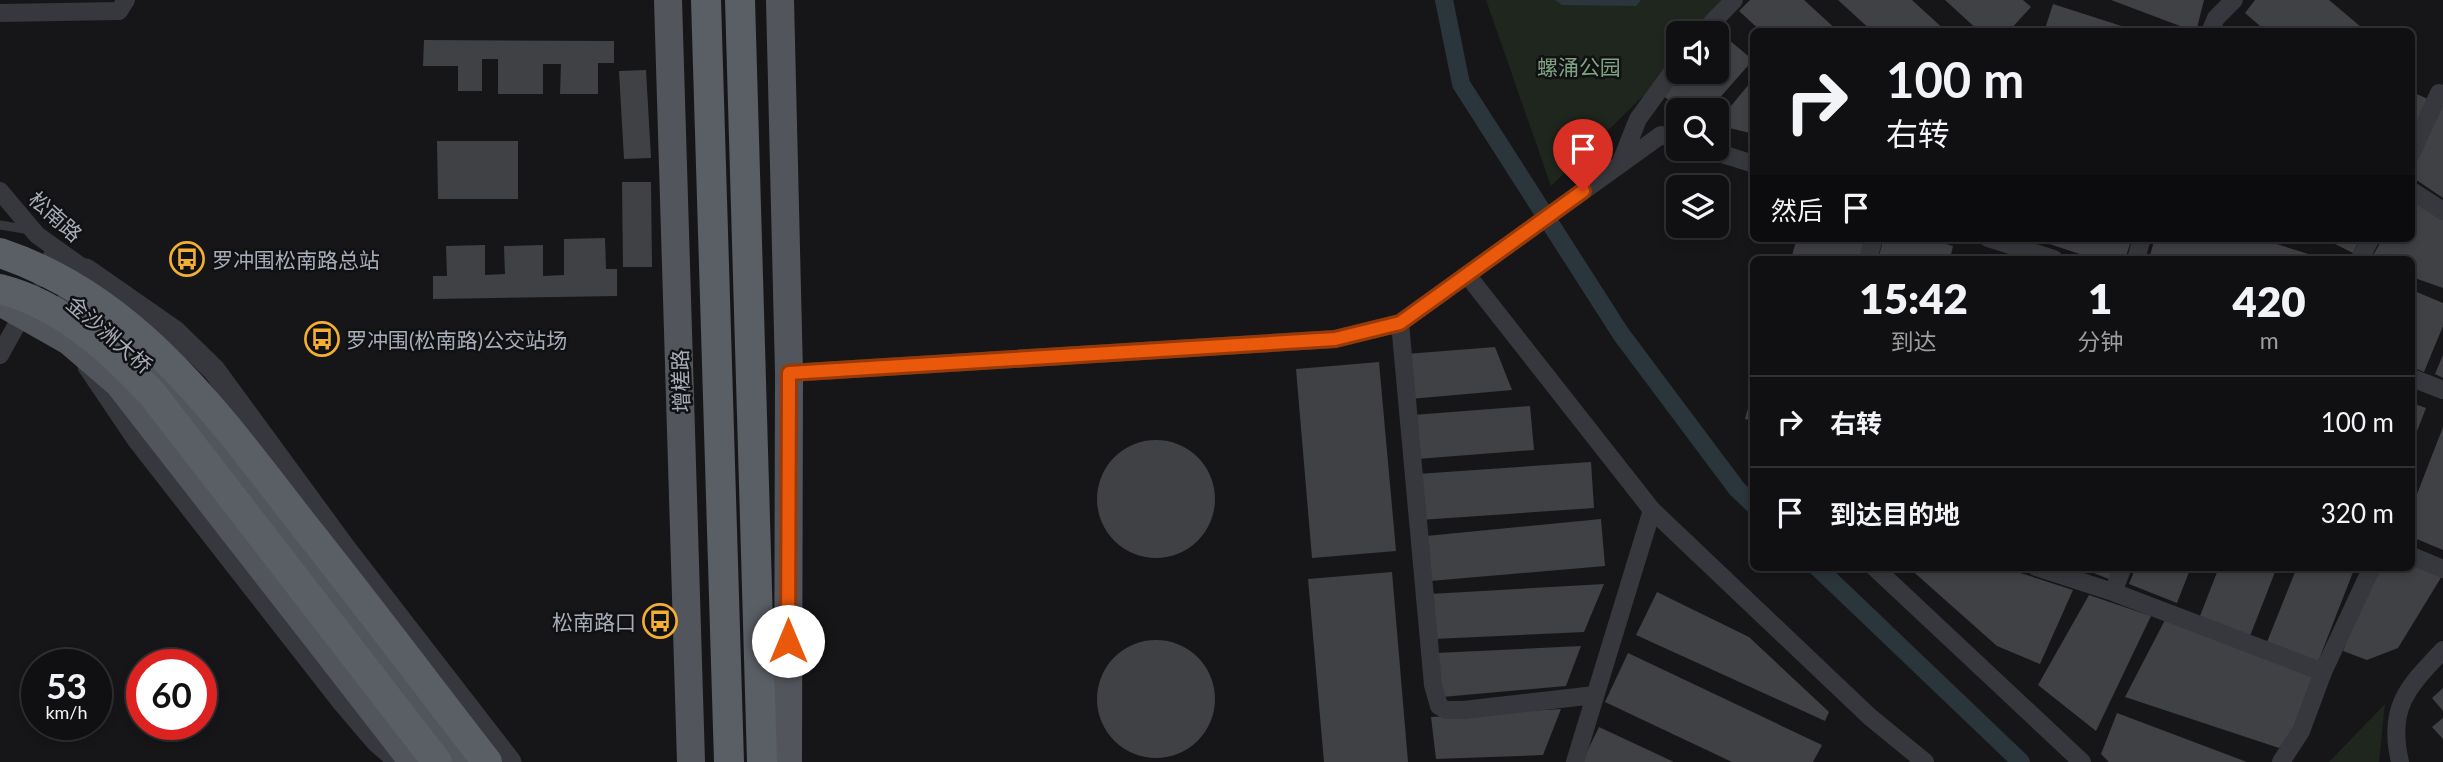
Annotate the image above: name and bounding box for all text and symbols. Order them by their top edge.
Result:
map controls [1666,21,1729,238]
button: sound [1666,21,1729,84]
text: 100 m [1886,50,2024,108]
park label: 螺涌公园 [1537,54,1621,79]
icon: right [1771,56,1862,147]
button: search [1666,98,1729,161]
text: 右转 [1886,114,1950,153]
pin [1553,119,1613,191]
icon: arrive [1564,130,1602,168]
button: layers [1666,175,1729,238]
street label: 松南路 [24,186,88,246]
icon: arrive [1837,189,1875,227]
text: 然后 [1771,194,1823,226]
bus stop icon: 罗冲围松南路总站 [168,240,206,278]
place label: 罗冲围松南路总站 [212,247,380,272]
text: 15:42 [1859,273,1968,323]
text: 1 [2088,273,2112,323]
text: 420 [2233,276,2306,326]
street label: 金沙洲大桥 [62,290,158,378]
bus stop icon: 罗冲围(松南路)公交站场 [303,320,341,358]
text: m [2260,326,2279,354]
place label: 罗冲围(松南路)公交站场 [346,327,567,352]
text: 到达 [1891,327,1937,355]
text: 分钟 [2077,327,2123,355]
street label: 增槎路 [666,349,694,413]
icon: right [1771,403,1809,441]
text: 100 m [2321,406,2394,438]
text: 右转 [1830,407,1882,439]
icon: arrive [1771,494,1809,532]
text: 320 m [2321,497,2394,529]
text: 到达目的地 [1830,498,1960,530]
bus stop icon: 松南路口 [641,602,679,640]
position arrow [751,604,825,678]
place label: 松南路口 [552,609,636,634]
speed limit sign: 60 [126,649,217,740]
text: 53 [46,664,87,706]
text: km/h [45,701,88,723]

